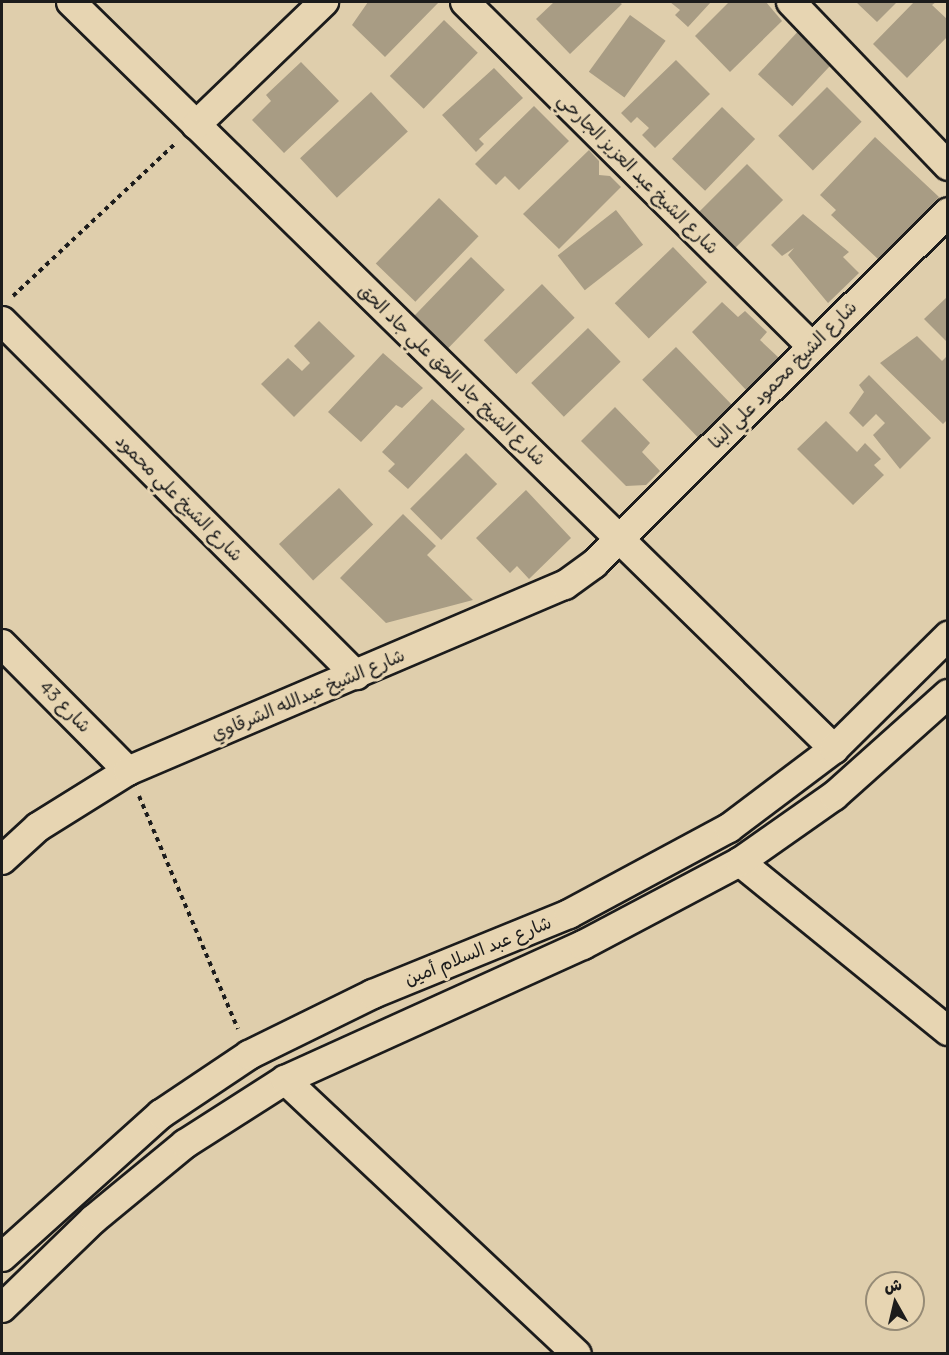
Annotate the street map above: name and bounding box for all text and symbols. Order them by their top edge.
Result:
street label: شارع الشيخ عبد العزيز الجارحي [553,89,723,259]
street label: شارع الشيخ جاد الحق علي جاد الحق [354,280,550,470]
street label: شارع الشيخ محمود علي البنا [705,297,861,453]
street label: شارع الشيخ علي محمود [111,430,247,566]
street label: شارع الشيخ عبدالله الشرقاوي [208,644,408,746]
street label: شارع 43 [35,677,95,737]
street label: شارع عبد السلام أمين [401,912,555,990]
north arrow [865,1271,925,1331]
text: ش [883,1274,903,1296]

